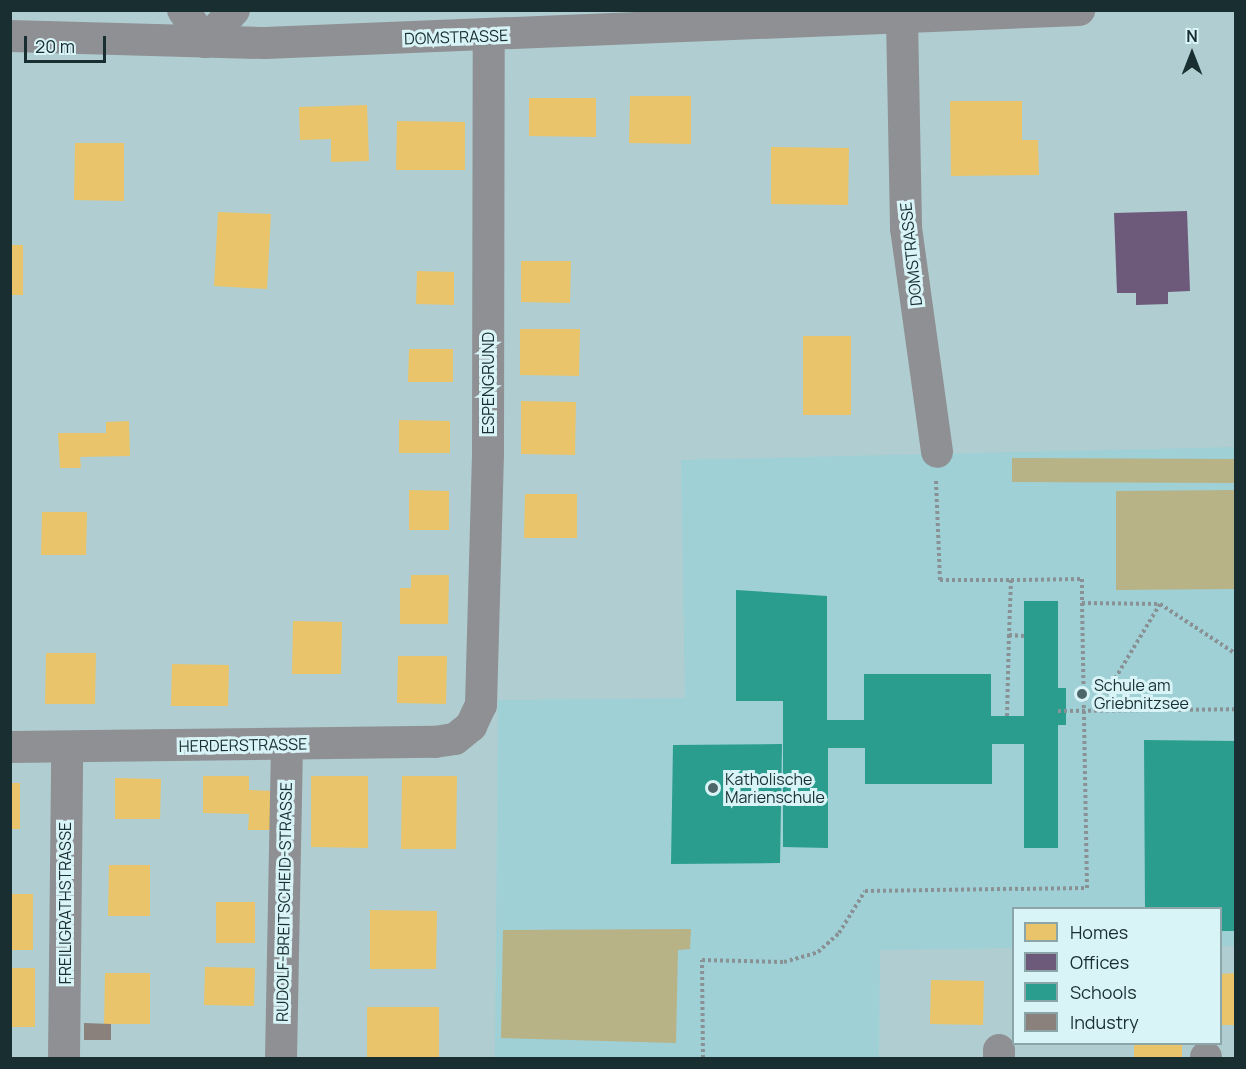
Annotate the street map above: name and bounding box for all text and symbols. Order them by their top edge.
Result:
scale bar [27,24,110,62]
north arrow [1162,24,1222,84]
text: N [1186,25,1198,47]
street label: DOMSTRASSE [404,26,508,48]
text: 20 m [35,34,75,58]
street label: DOMSTRASSE [896,201,926,307]
street label: ESPENGRUND [478,332,498,434]
place label: Schule am Griebnitzsee [1094,675,1189,713]
marker: Schule am Griebnitzsee [1075,687,1089,701]
street label: HERDERSTRASSE [179,734,307,756]
place label: Katholische Marienschule [725,769,825,807]
marker: Katholische Marienschule [706,781,720,795]
street label: RUDOLF-BREITSCHEID-STRASSE [272,782,296,1022]
street label: FREILIGRATHSTRASSE [55,822,75,984]
legend [1012,907,1222,1045]
text: Homes [1070,920,1128,944]
text: Offices [1070,950,1129,974]
text: Schools [1070,980,1137,1004]
text: Industry [1070,1010,1139,1034]

